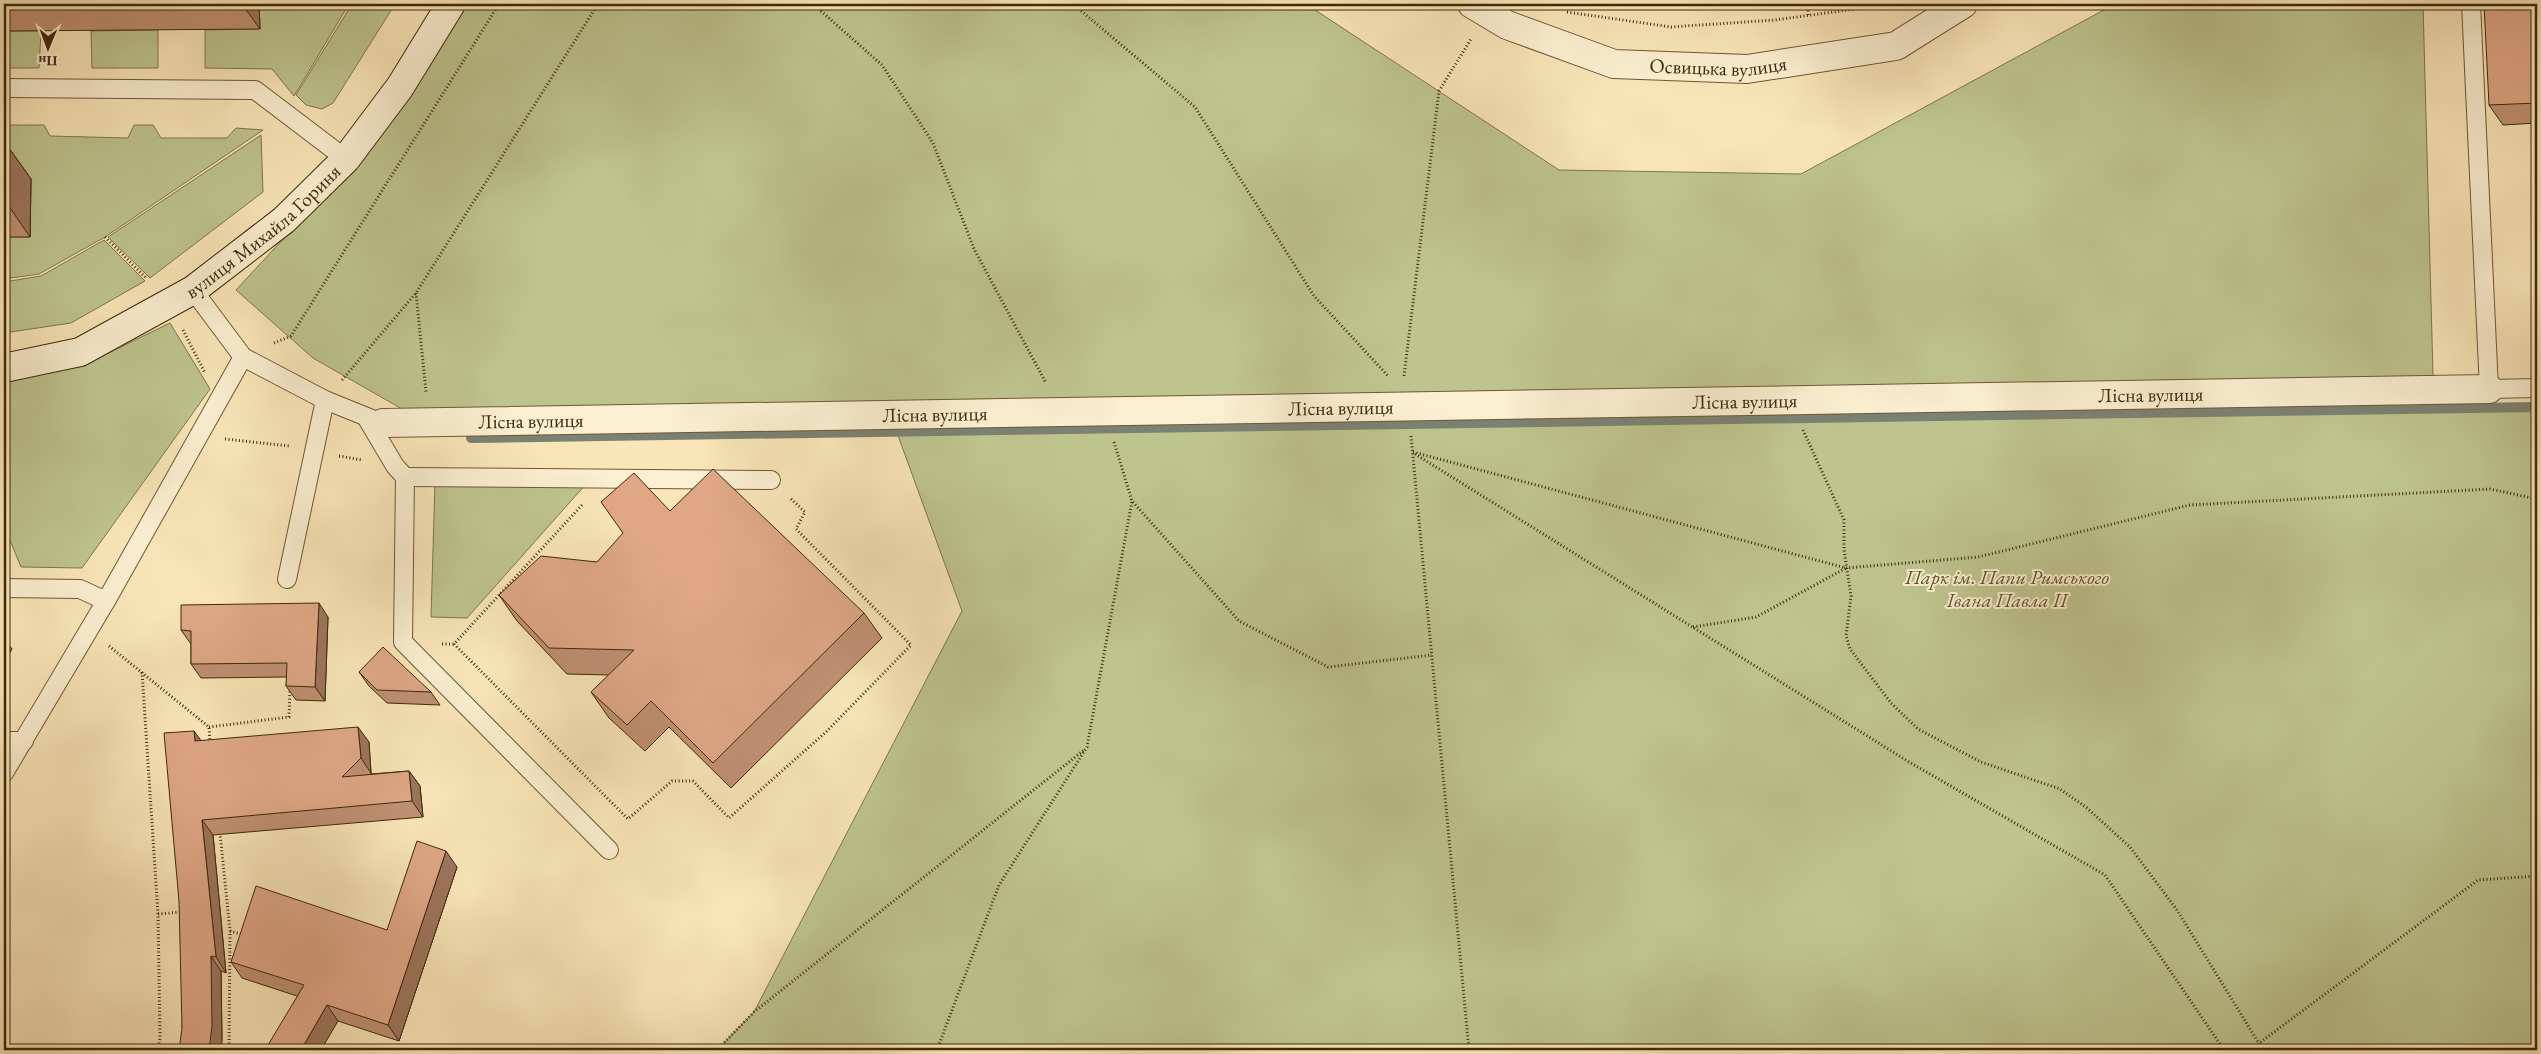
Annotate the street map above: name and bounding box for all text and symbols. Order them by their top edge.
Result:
north arrow [22,22,72,72]
street label: Освицька вулиця [1649,50,1788,82]
text: Пн [38,52,58,70]
street label: вулиця Михайла Гориня [181,158,346,304]
street label: Лісна вулиця [2098,381,2204,408]
street label: Лісна вулиця [1692,387,1798,415]
street label: Лісна вулиця [1288,394,1394,421]
street label: Лісна вулиця [882,400,988,428]
street label: Лісна вулиця [478,407,584,434]
park label: Парк ім. Папи Римського Івана Павла ІІ [1904,564,2109,613]

